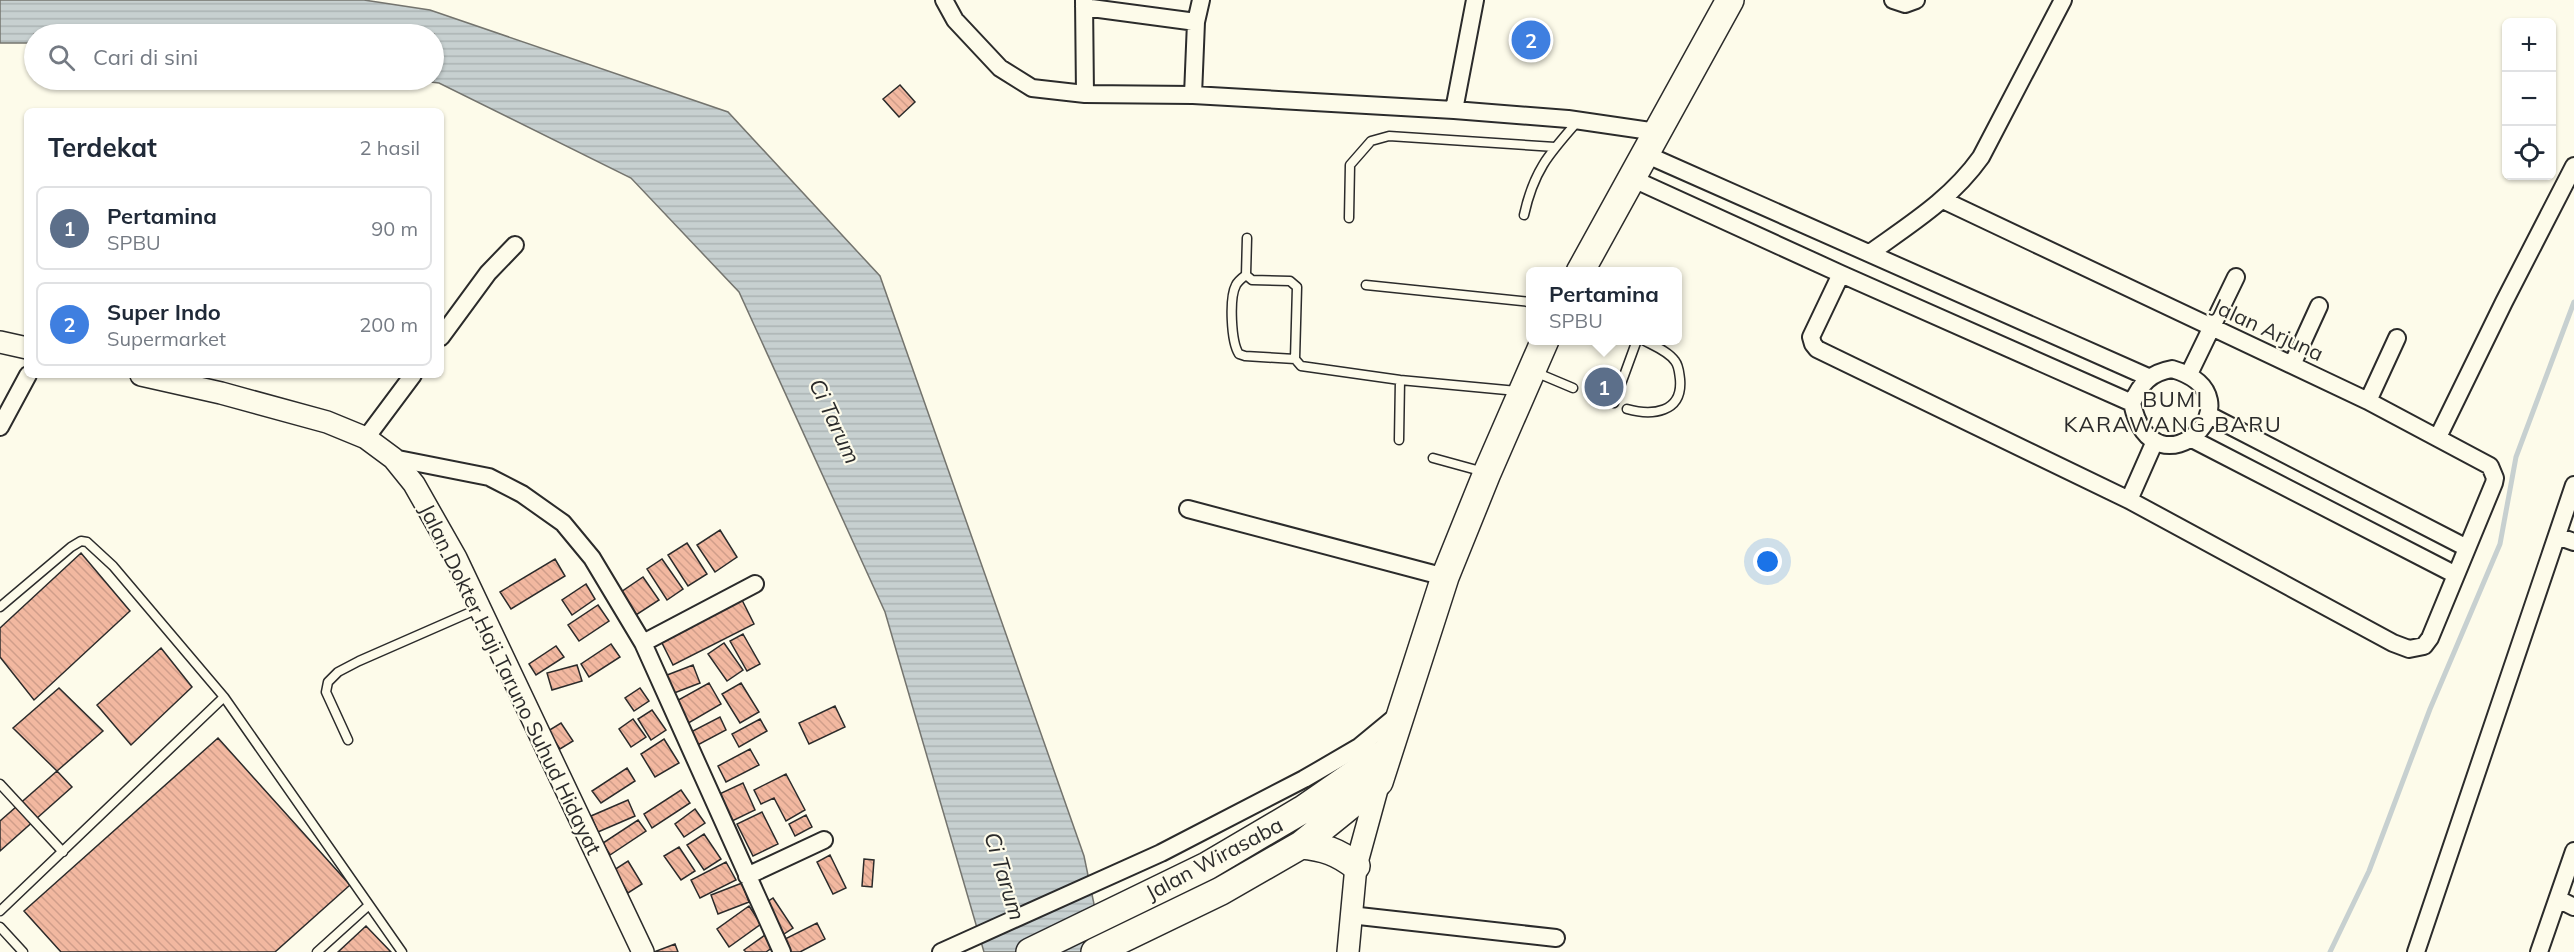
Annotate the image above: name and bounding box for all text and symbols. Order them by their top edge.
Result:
pin: 2 [1512,18,1550,63]
map controls [2502,18,2556,180]
button: + [2502,18,2556,72]
search box [24,24,444,90]
icon: search [45,41,78,74]
text: Cari di sini [93,43,198,71]
button: − [2502,72,2556,126]
button: locate [2502,126,2556,180]
text: Terdekat [48,131,157,164]
text: 2 hasil [360,135,420,160]
text: Pertamina [107,202,217,230]
text: 1 [64,216,76,241]
text: 90 m [371,216,418,241]
text: SPBU [107,230,161,255]
popup [1526,267,1682,345]
text: Pertamina [1549,280,1659,308]
street label: Jalan Arjuna [2208,292,2328,366]
text: Super Indo [107,298,221,326]
text: SPBU [1549,308,1603,333]
text: 2 [64,312,76,337]
text: 200 m [359,312,418,337]
text: Supermarket [107,326,226,351]
pin: 1 [1584,364,1624,410]
water label: Ci Tarum [803,374,867,468]
district label: BUMI KARAWANG BARU [2064,385,2282,438]
street label: Jalan Dokter Haji Taruno Suhud Hidayat [414,499,608,859]
your location [1753,547,1782,576]
street label: Jalan Wirasaba [1141,811,1287,905]
water label: Ci Tarum [978,828,1032,924]

